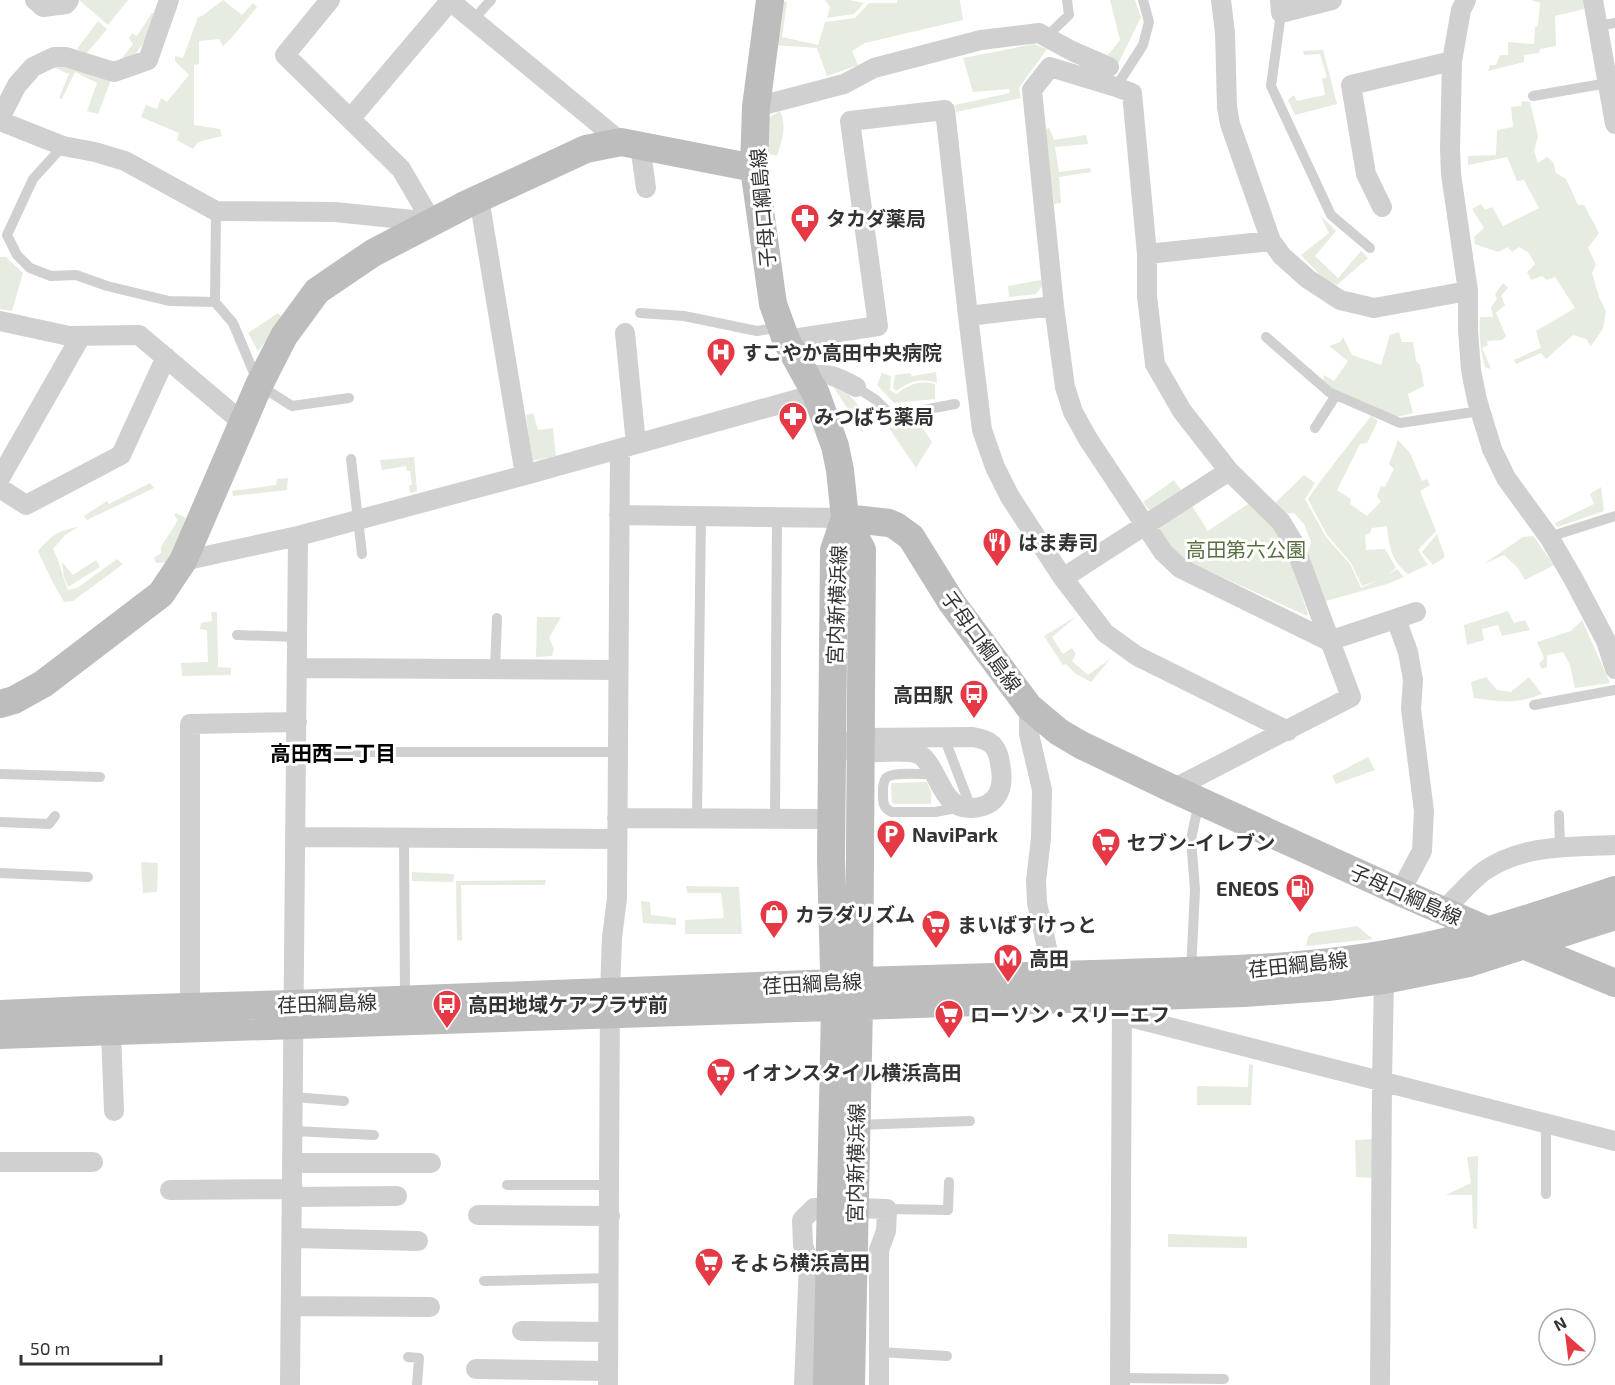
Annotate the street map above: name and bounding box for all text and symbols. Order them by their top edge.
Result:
street label: 子母口綱島線 [745,147,779,269]
pharmacy icon: タカダ薬局 [789,202,821,244]
place label: タカダ薬局 [826,206,926,230]
hospital icon: すこやか高田中央病院 [705,336,737,378]
place label: すこやか高田中央病院 [742,340,942,364]
pharmacy icon: みつばち薬局 [777,400,809,442]
place label: みつばち薬局 [814,404,934,428]
restaurant icon: はま寿司 [981,526,1013,568]
place label: はま寿司 [1018,530,1098,554]
park label: 高田第六公園 [1186,537,1306,561]
street label: 宮内新横浜線 [822,545,850,665]
street label: 子母口綱島線 [937,585,1027,697]
bus stop icon: 高田駅 [958,678,990,720]
place label: 高田駅 [893,682,953,706]
district label: 高田西二丁目 [270,740,396,765]
parking icon: NaviPark [875,818,907,860]
place label: NaviPark [912,822,999,846]
supermarket icon: セブン-イレブン [1090,826,1122,868]
place label: セブン-イレブン [1127,830,1275,854]
street label: 子母口綱島線 [1346,859,1466,929]
fuel station icon: ENEOS [1284,872,1316,914]
place label: ENEOS [1216,876,1279,900]
shop icon: カラダリズム [758,898,790,940]
place label: カラダリズム [795,902,915,926]
supermarket icon: まいばすけっと [920,908,952,950]
place label: まいばすけっと [957,912,1097,936]
metro station icon: 高田 [992,942,1024,984]
place label: 高田 [1029,946,1069,970]
street label: 荏田綱島線 [1247,947,1349,981]
street label: 荏田綱島線 [761,968,863,998]
bus stop icon: 高田地域ケアプラザ前 [431,988,463,1030]
street label: 荏田綱島線 [277,989,377,1017]
place label: 高田地域ケアプラザ前 [468,992,668,1016]
supermarket icon: ローソン・スリーエフ [933,998,965,1040]
place label: ローソン・スリーエフ [970,1002,1170,1026]
supermarket icon: イオンスタイル横浜高田 [705,1056,737,1098]
place label: イオンスタイル横浜高田 [742,1060,962,1084]
street label: 宮内新横浜線 [842,1103,868,1223]
supermarket icon: そよら横浜高田 [693,1246,725,1288]
place label: そよら横浜高田 [730,1250,870,1274]
north arrow [1537,1307,1597,1367]
text: N [1550,1312,1569,1334]
scale bar [21,1328,160,1366]
text: 50 m [30,1337,70,1359]

